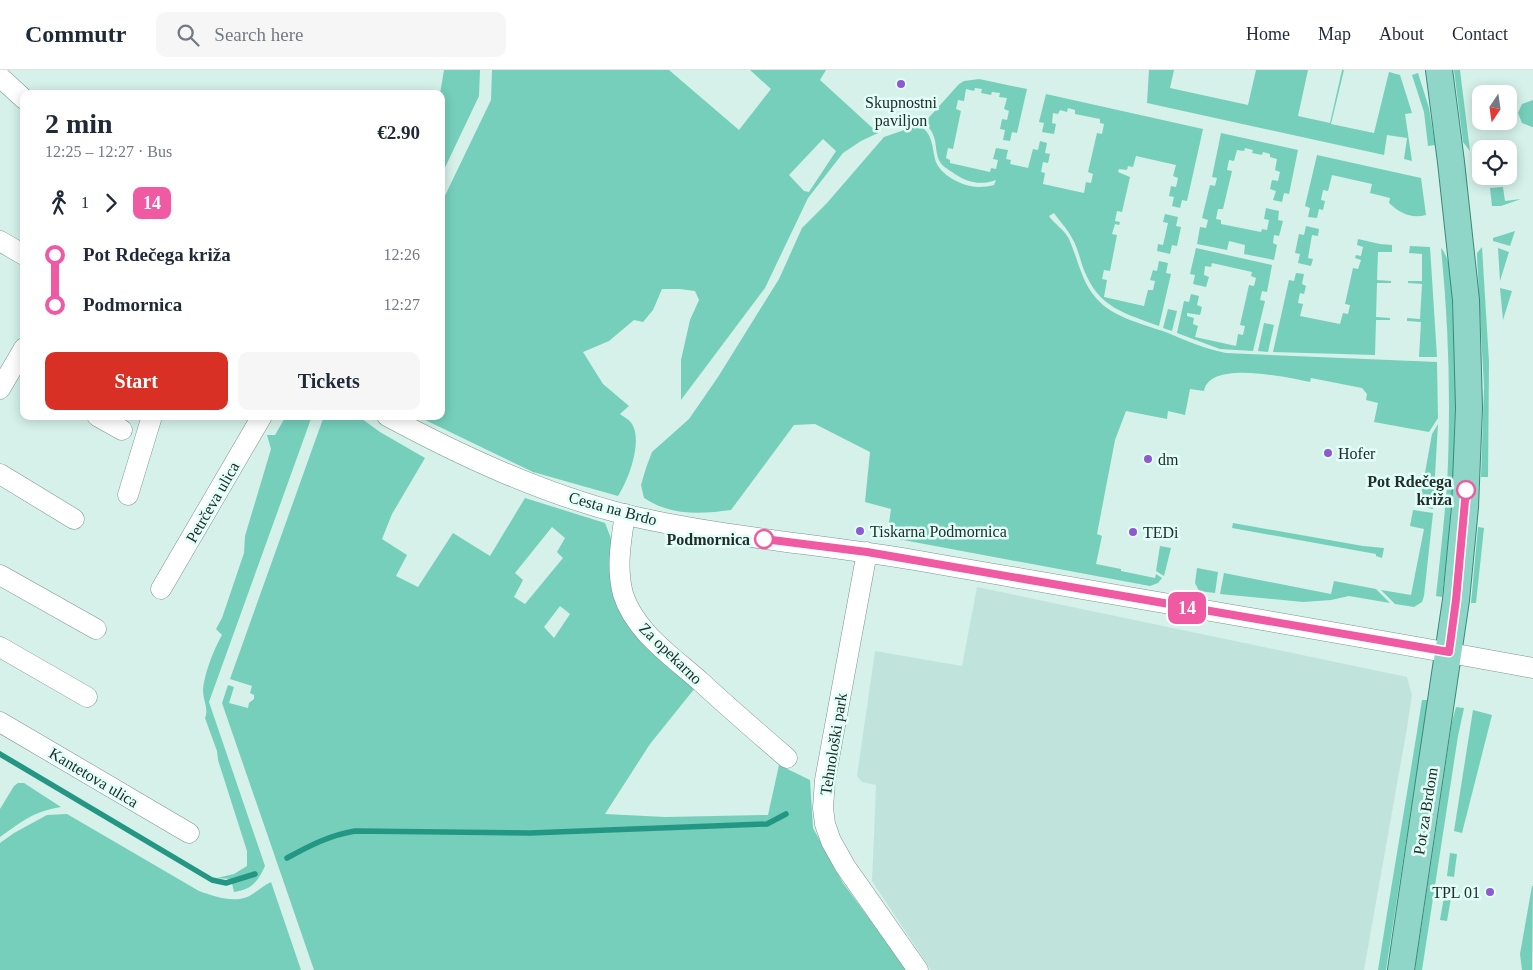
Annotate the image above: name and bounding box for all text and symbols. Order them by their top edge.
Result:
search box [156,12,506,57]
text: Commutr [25,21,126,47]
icon: search [174,21,202,49]
text: Search here [214,24,303,45]
text: Home [1246,24,1290,44]
text: Map [1318,24,1351,44]
text: About [1379,24,1424,44]
text: Contact [1452,24,1508,44]
marker: Skupnostni paviljon [895,78,907,90]
north arrow [1472,85,1518,130]
map controls [1472,85,1517,185]
place label: Skupnostni paviljon [865,94,938,130]
text: 2 min [45,108,113,139]
text: €2.90 [377,122,420,143]
button: locate [1472,140,1517,185]
text: 12:25 – 12:27 · Bus [45,143,172,160]
icon: walk [45,189,73,217]
icon: forward [97,189,125,217]
text: 14 [143,193,161,213]
text: 1 [81,194,89,211]
text: Pot Rdečega križa [83,244,231,265]
text: 12:26 [384,246,420,263]
text: Podmornica [83,294,182,315]
text: 12:27 [384,296,420,313]
button: Start [45,352,228,410]
button: Tickets [238,352,420,410]
place label: Hofer [1338,445,1376,462]
marker: Hofer [1322,447,1334,459]
place label: dm [1158,451,1179,468]
marker: dm [1142,453,1154,465]
street label: Petrčeva ulica [183,459,242,546]
place label: Pot Rdečega križa [1367,473,1452,508]
marker: Pot Rdečega križa [1456,480,1476,500]
street label: Cesta na Brdo [567,489,659,528]
place label: Tiskarna Podmornica [870,523,1007,540]
place label: TEDi [1143,524,1179,541]
marker: Tiskarna Podmornica [854,525,866,537]
marker: TEDi [1127,526,1139,538]
marker: Podmornica [754,529,774,549]
place label: Podmornica [666,531,750,548]
line badge: 14 [1164,592,1210,624]
text: 14 [1178,598,1196,618]
street label: Za opekarno [635,619,705,688]
street label: Tehnološki park [817,692,851,797]
street label: Kantetova ulica [46,744,141,811]
street label: Pot za Brdom [1410,766,1441,856]
place label: TPL 01 [1432,884,1480,901]
marker: TPL 01 [1484,886,1496,898]

